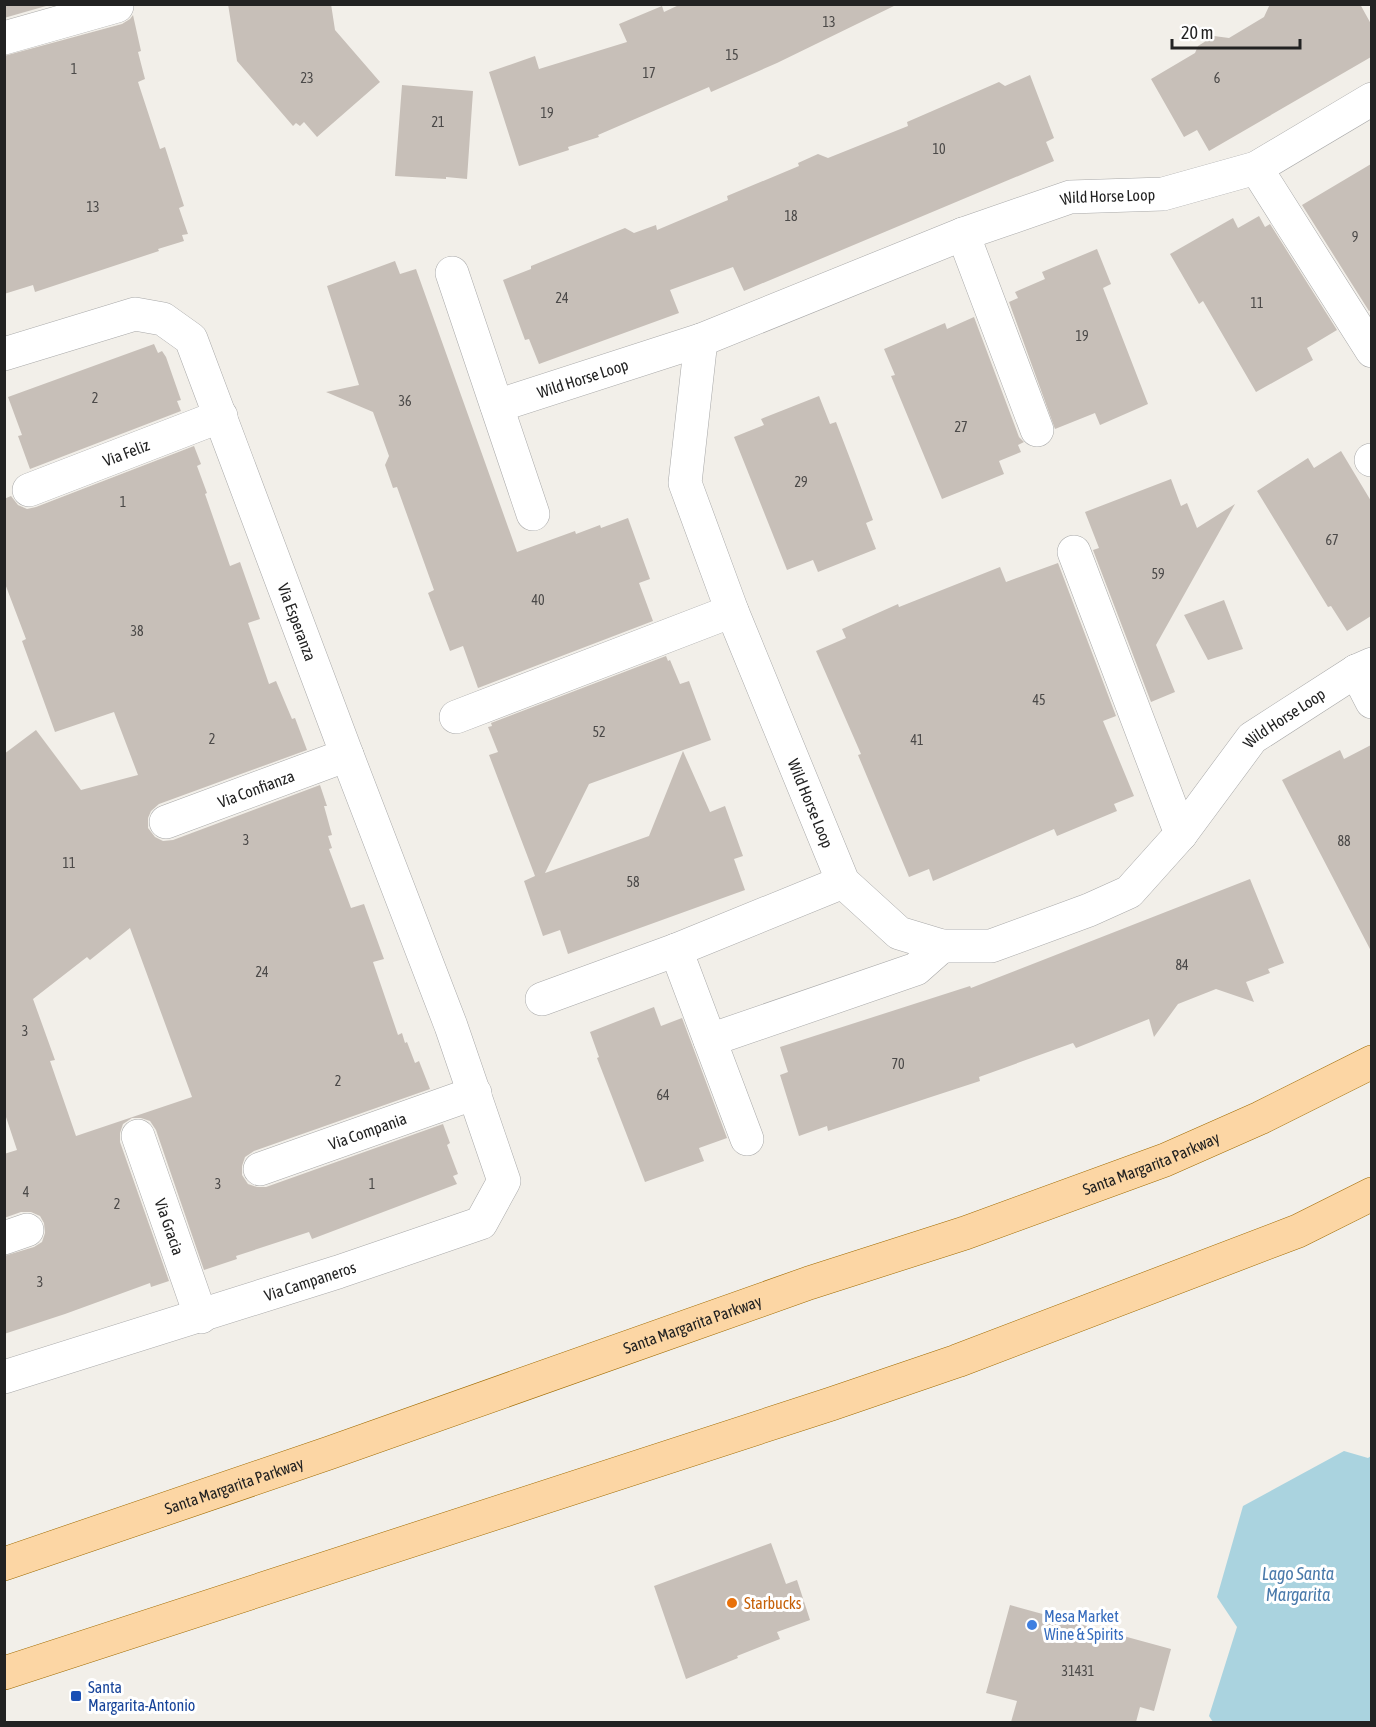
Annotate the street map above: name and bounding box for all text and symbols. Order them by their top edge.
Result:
scale bar [1172,12,1300,50]
house number: 13 [822,14,836,30]
text: 20 m [1181,22,1213,43]
house number: 15 [725,47,739,63]
house number: 1 [71,61,77,77]
house number: 17 [642,65,656,81]
house number: 23 [300,70,314,86]
house number: 6 [1214,70,1221,86]
house number: 19 [540,105,554,121]
house number: 21 [431,114,445,130]
house number: 10 [932,141,946,157]
street label: Wild Horse Loop [1058,185,1155,209]
house number: 13 [86,199,100,215]
house number: 18 [784,208,798,224]
house number: 9 [1352,229,1358,245]
house number: 24 [555,290,569,306]
house number: 11 [1250,295,1264,311]
house number: 19 [1075,328,1089,344]
street label: Wild Horse Loop [535,355,631,401]
house number: 2 [92,390,98,406]
house number: 36 [398,393,412,409]
house number: 27 [954,419,968,435]
street label: Via Feliz [100,435,152,470]
house number: 29 [794,474,808,490]
house number: 1 [120,494,126,510]
house number: 67 [1325,532,1339,548]
house number: 59 [1151,566,1165,582]
street label: Via Esperanza [274,581,320,663]
house number: 40 [531,592,545,608]
house number: 38 [130,623,144,639]
street label: Wild Horse Loop [1239,684,1329,751]
house number: 45 [1032,692,1046,708]
house number: 52 [592,724,606,740]
house number: 2 [209,731,215,747]
house number: 41 [910,732,924,748]
street label: Wild Horse Loop [784,756,837,851]
street label: Via Confianza [215,766,297,811]
house number: 3 [243,832,249,848]
house number: 88 [1337,833,1351,849]
house number: 11 [62,855,76,871]
house number: 58 [626,874,640,890]
house number: 84 [1175,957,1189,973]
house number: 24 [255,964,269,980]
house number: 3 [22,1023,28,1039]
house number: 70 [891,1056,905,1072]
house number: 2 [335,1073,341,1089]
house number: 64 [656,1087,670,1103]
street label: Via Compania [326,1109,409,1153]
street label: Santa Margarita Parkway [1080,1128,1223,1198]
house number: 3 [215,1176,221,1192]
house number: 1 [369,1176,375,1192]
house number: 4 [23,1184,30,1200]
house number: 2 [114,1196,120,1212]
street label: Via Gracia [151,1196,188,1257]
street label: Via Campaneros [262,1258,359,1305]
house number: 3 [37,1274,43,1290]
street label: Santa Margarita Parkway [621,1291,765,1357]
street label: Santa Margarita Parkway [162,1453,306,1518]
water label: Lago Santa Margarita [1262,1563,1335,1605]
place label: Starbucks [744,1594,802,1612]
marker: Starbucks [725,1596,739,1610]
place label: Mesa Market Wine & Spirits [1044,1607,1124,1644]
marker: Mesa Market Wine & Spirits [1025,1618,1039,1632]
house number: 31431 [1062,1663,1094,1679]
place label: Santa Margarita-Antonio [88,1678,195,1715]
marker: Santa Margarita-Antonio [69,1689,83,1703]

